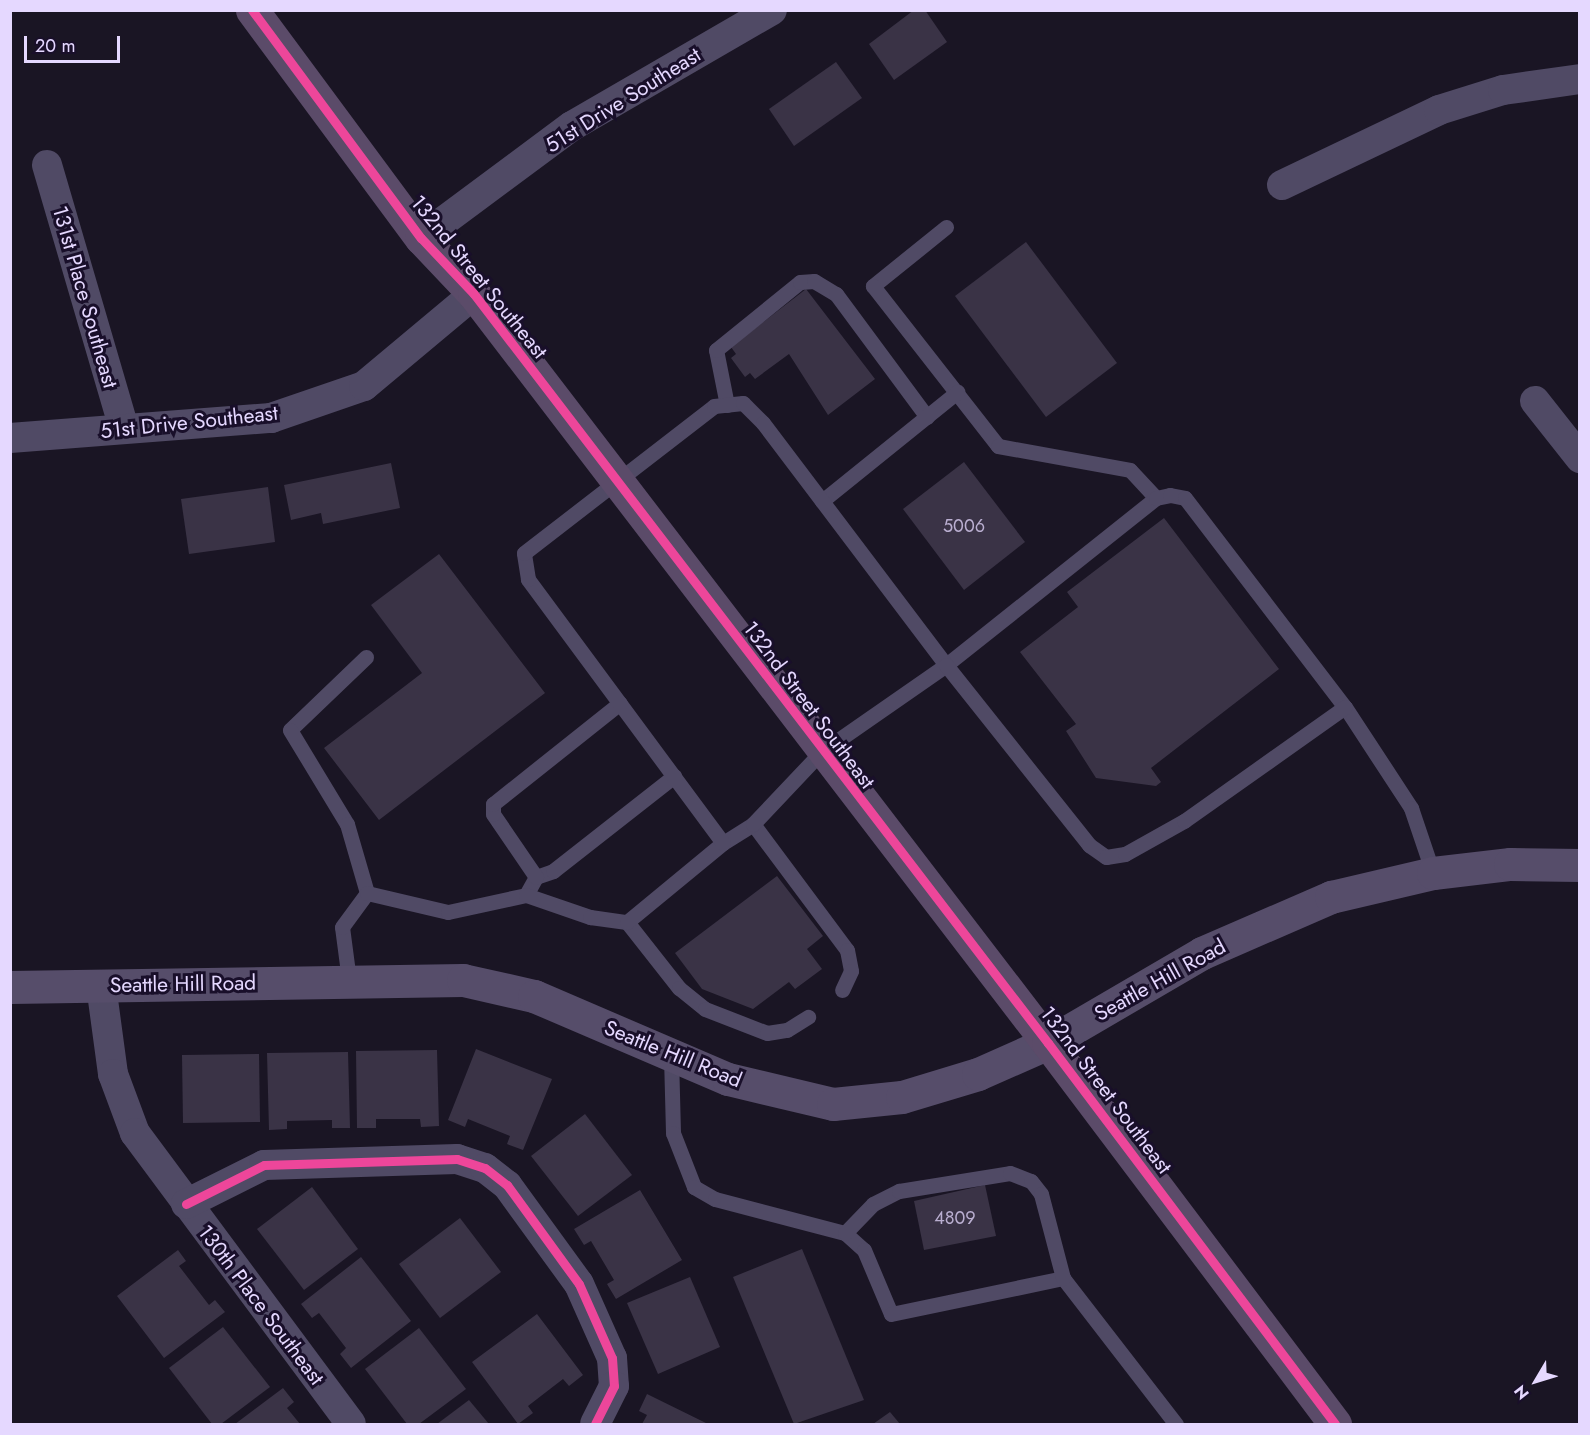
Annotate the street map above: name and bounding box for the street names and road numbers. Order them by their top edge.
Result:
street label: 51st Drive Southeast [541,42,705,158]
street label: 132nd Street Southeast [405,190,553,364]
street label: 131st Place Southeast [47,203,123,391]
street label: 51st Drive Southeast [99,400,279,444]
street label: 132nd Street Southeast [738,616,880,794]
street label: Seattle Hill Road [1090,934,1230,1026]
street label: Seattle Hill Road [110,970,256,998]
street label: 132nd Street Southeast [1035,1001,1177,1179]
street label: Seattle Hill Road [601,1015,745,1093]
street label: 130th Place Southeast [193,1220,329,1390]

